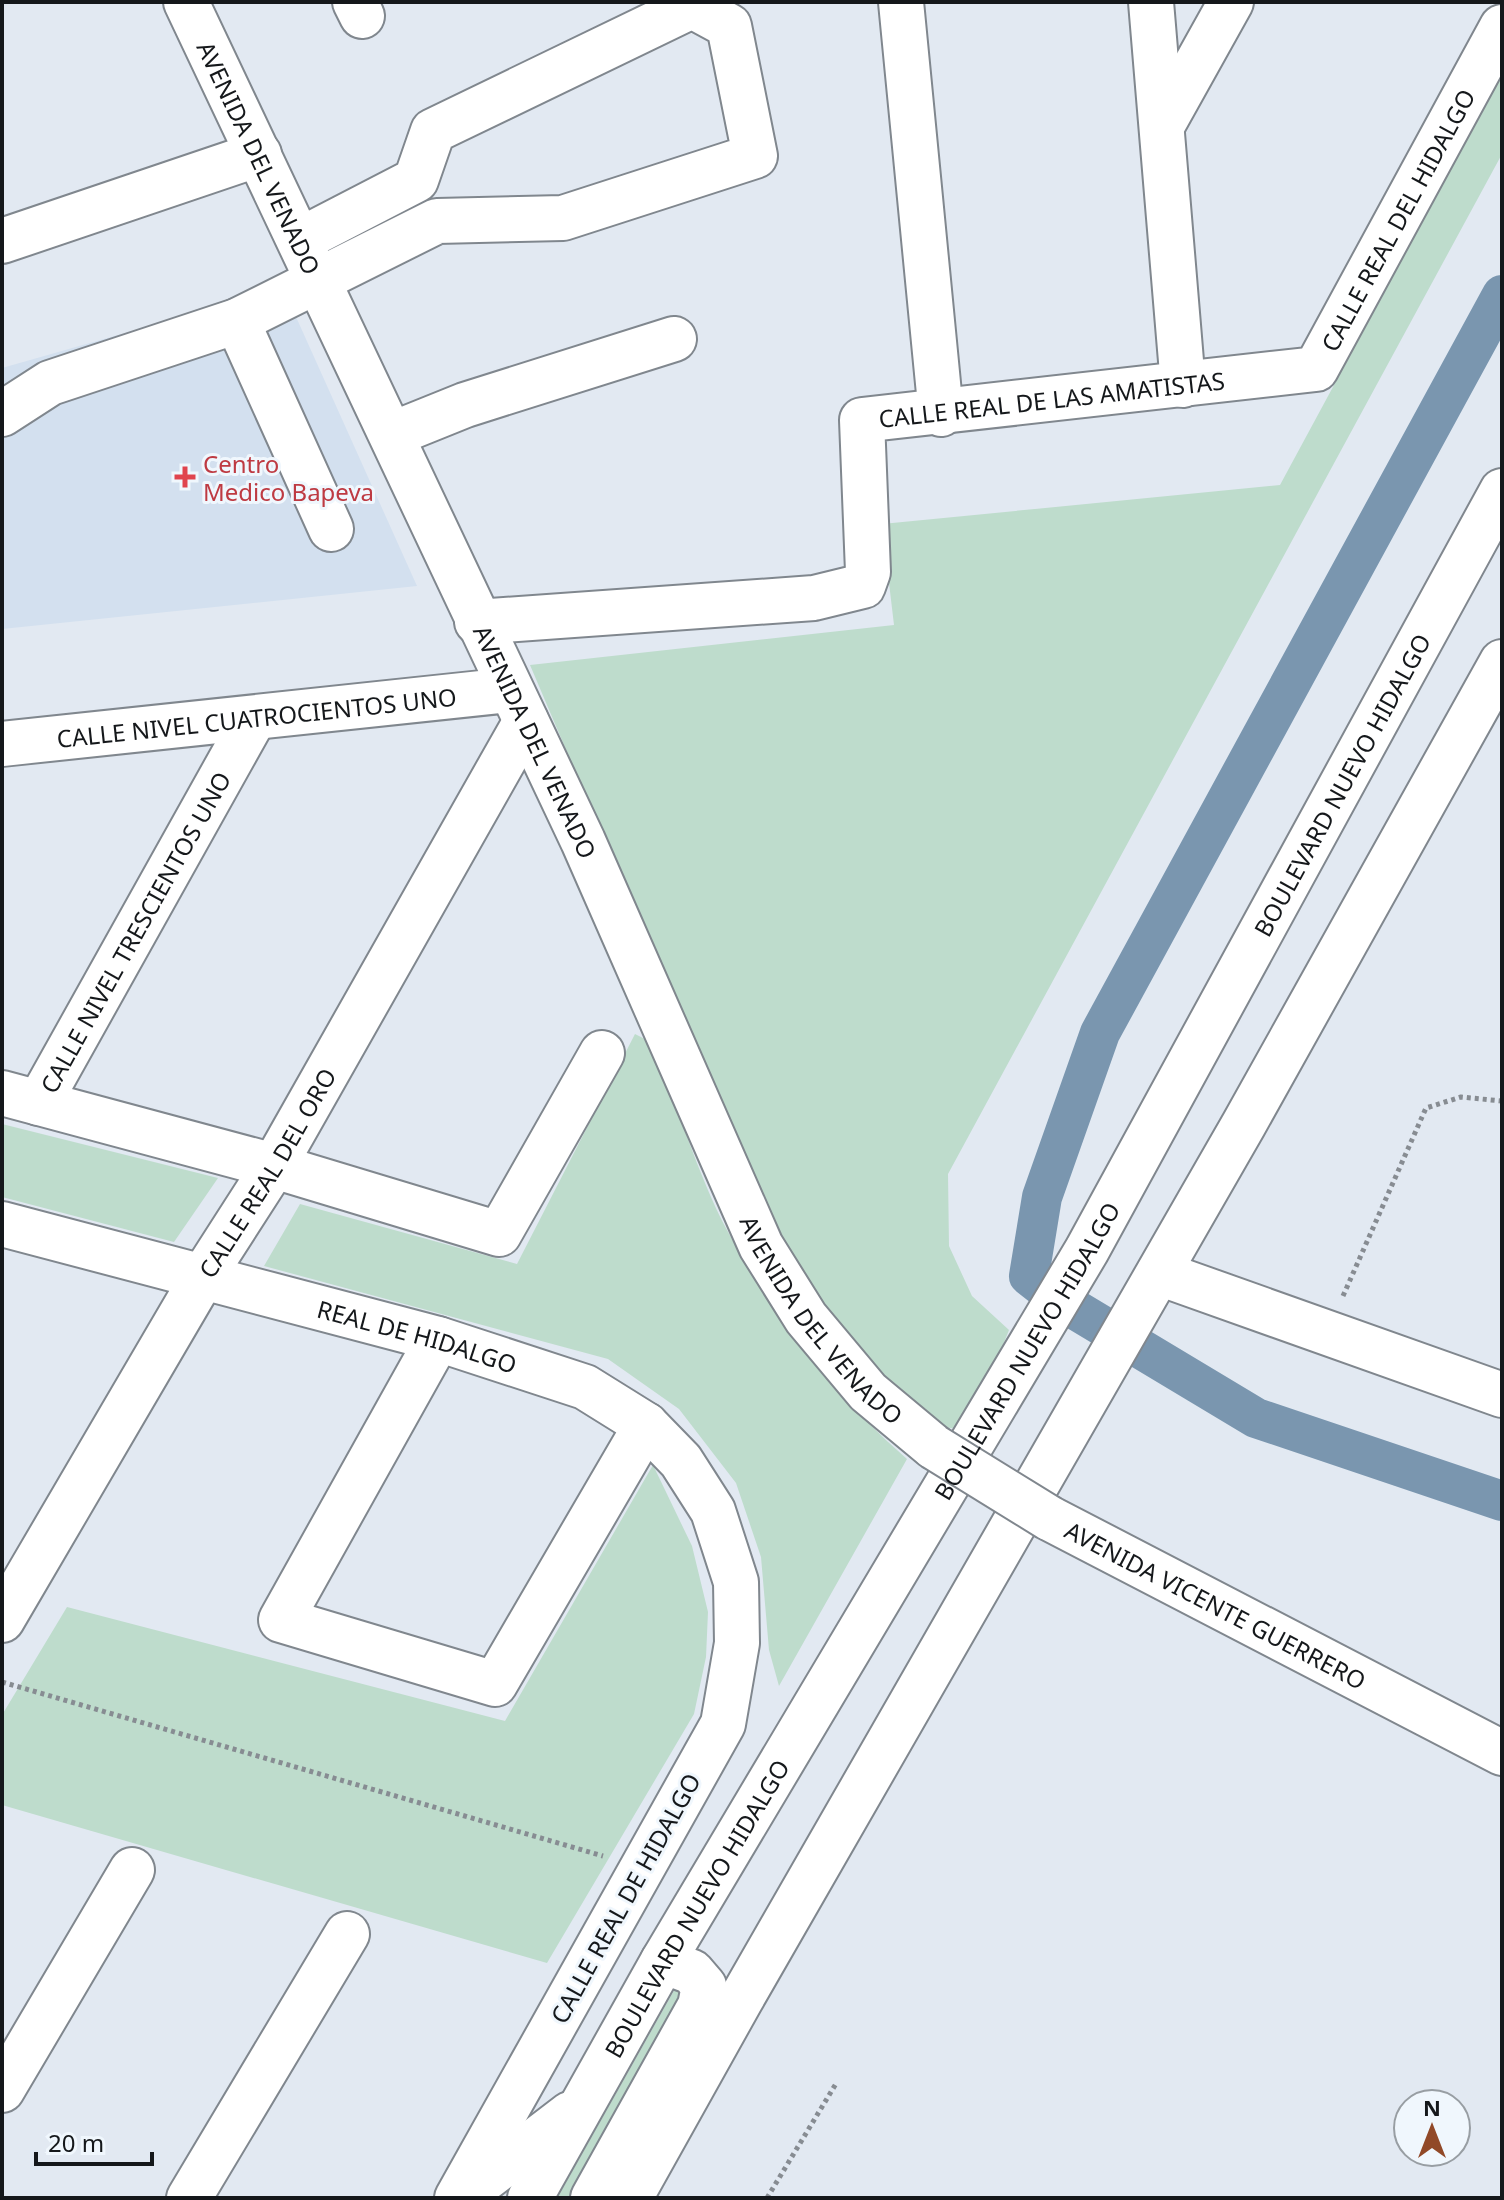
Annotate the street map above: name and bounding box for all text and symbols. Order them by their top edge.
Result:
street label: AVENIDA DEL VENADO [190,35,329,280]
street label: CALLE REAL DEL HIDALGO [1312,83,1482,357]
street label: CALLE REAL DE LAS AMATISTAS [877,363,1226,435]
place label: Centro Medico Bapeva [203,447,374,508]
marker: Centro Medico Bapeva [174,466,196,488]
street label: AVENIDA DEL VENADO [467,619,605,863]
street label: BOULEVARD NUEVO HIDALGO [1245,627,1438,942]
street label: CALLE NIVEL CUATROCIENTOS UNO [55,679,458,755]
street label: CALLE NIVEL TRESCIENTOS UNO [32,765,238,1099]
street label: CALLE REAL DEL ORO [190,1062,343,1284]
street label: BOULEVARD NUEVO HIDALGO [925,1196,1127,1506]
street label: AVENIDA DEL VENADO [733,1210,910,1431]
street label: REAL DE HIDALGO [314,1291,521,1380]
street label: AVENIDA VICENTE GUERRERO [1060,1513,1372,1696]
street label: BOULEVARD NUEVO HIDALGO [596,1753,796,2063]
street label: CALLE REAL DE HIDALGO [542,1767,708,2029]
north arrow [1392,2088,1472,2168]
text: N [1423,2092,1441,2122]
scale bar [36,2116,152,2166]
text: 20 m [48,2126,104,2159]

